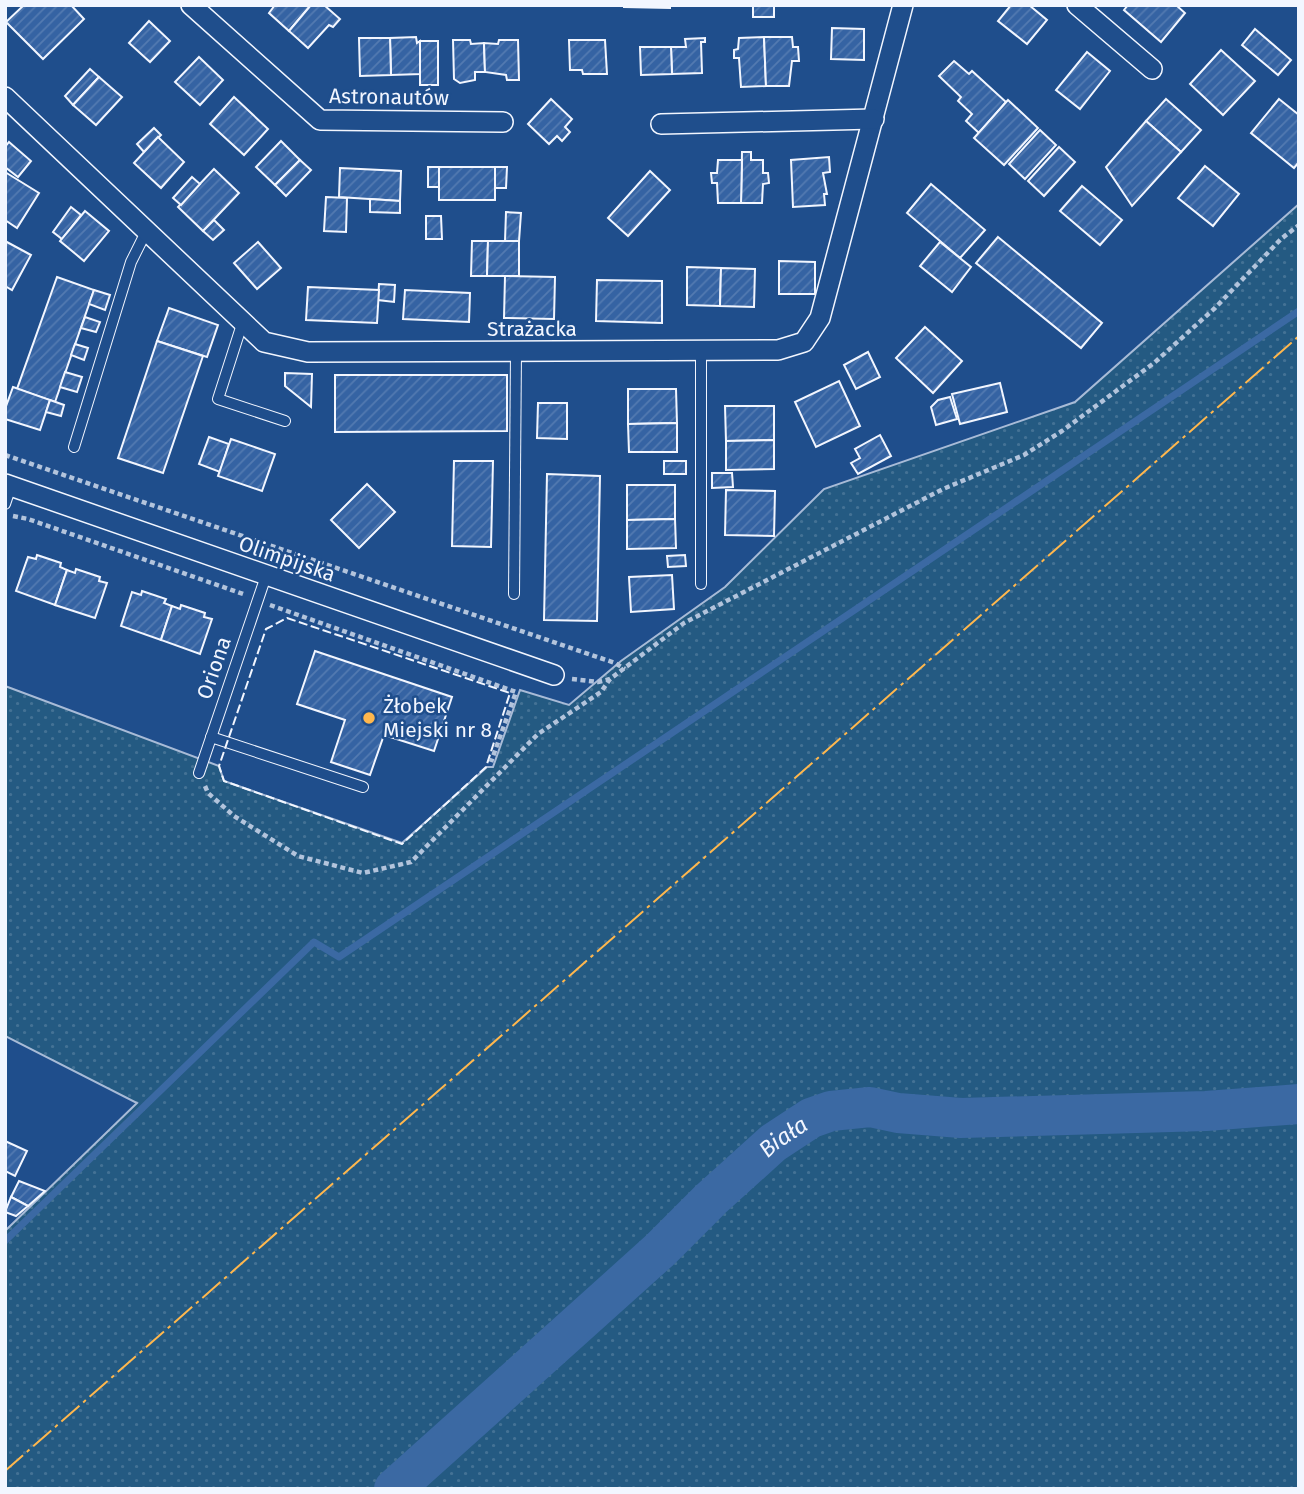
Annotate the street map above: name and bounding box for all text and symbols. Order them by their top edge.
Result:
street label: Astronautów [329,83,449,111]
street label: Strażacka [487,316,577,342]
street label: Olimpijska [235,530,339,588]
street label: Oriona [191,633,237,703]
place label: Żłobek Miejski nr 8 [383,693,492,743]
marker: Żłobek Miejski nr 8 [361,710,377,726]
water label: Biała [753,1110,813,1163]

